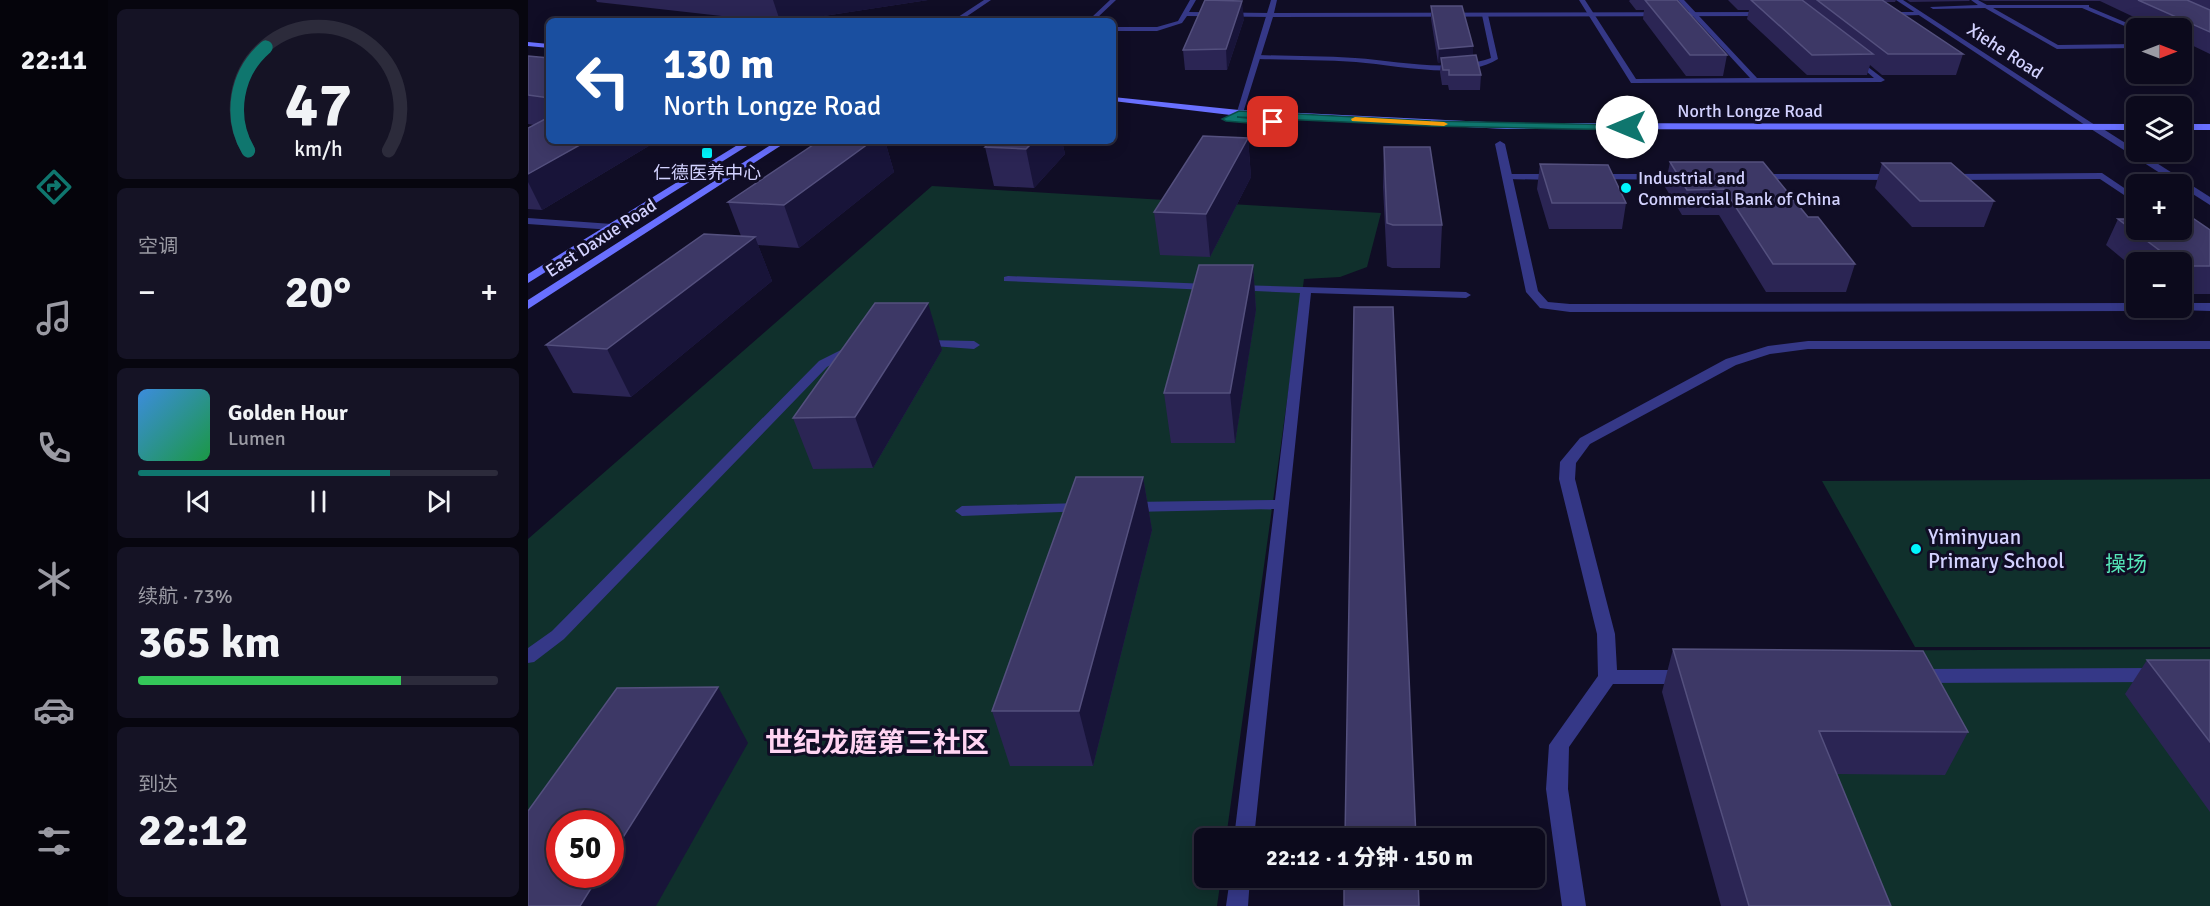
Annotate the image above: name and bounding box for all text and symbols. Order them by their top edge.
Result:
street label: Xiehe Road [1963,18,2047,84]
north arrow [2126,18,2192,84]
map controls [2126,18,2192,318]
text: 130 m [663,39,774,90]
icon: left [564,42,642,120]
text: 22:11 [21,44,87,77]
text: 47 [284,66,352,143]
text: North Longze Road [663,90,881,123]
position arrow [1595,95,1659,159]
pin [1247,96,1298,147]
button: layers [2126,96,2192,162]
street label: North Longze Road [1677,100,1823,122]
icon: arrive [1256,105,1289,138]
text: km/h [294,137,342,163]
marker: 仁德医养中心 [700,146,714,160]
place label: 仁德医养中心 [653,162,761,184]
icon: directions [33,166,75,208]
place label: Industrial and Commercial Bank of China [1638,167,1841,210]
button: + [2126,174,2192,240]
marker: Industrial and Commercial Bank of China [1619,181,1633,195]
street label: East Daxue Road [542,194,660,282]
text: 空调 [138,234,178,259]
button: − [2126,252,2192,318]
text: 20° [285,265,351,320]
text: − [138,272,156,313]
text: + [480,272,498,313]
icon: music [33,297,75,339]
text: Golden Hour [228,399,348,426]
text: Lumen [228,426,286,451]
icon: phone [33,427,75,469]
icon: previous [182,485,215,518]
icon: pause [302,485,335,518]
icon: next [422,485,455,518]
place label: Yiminyuan Primary School [1928,524,2064,574]
marker: Yiminyuan Primary School [1909,542,1923,556]
park label: 操场 [2105,551,2147,577]
icon: climate [33,558,75,600]
text: 续航 · 73% [138,584,233,609]
text: 365 km [138,615,281,670]
icon: car [33,689,75,731]
district label: 世纪龙庭第三社区 [765,726,989,760]
text: 到达 [138,772,178,797]
text: 22:12 [138,803,248,858]
speed limit sign: 50 [546,810,624,888]
icon: filters [33,820,75,862]
text: 22:12 · 1 分钟 · 150 m [1266,844,1473,871]

